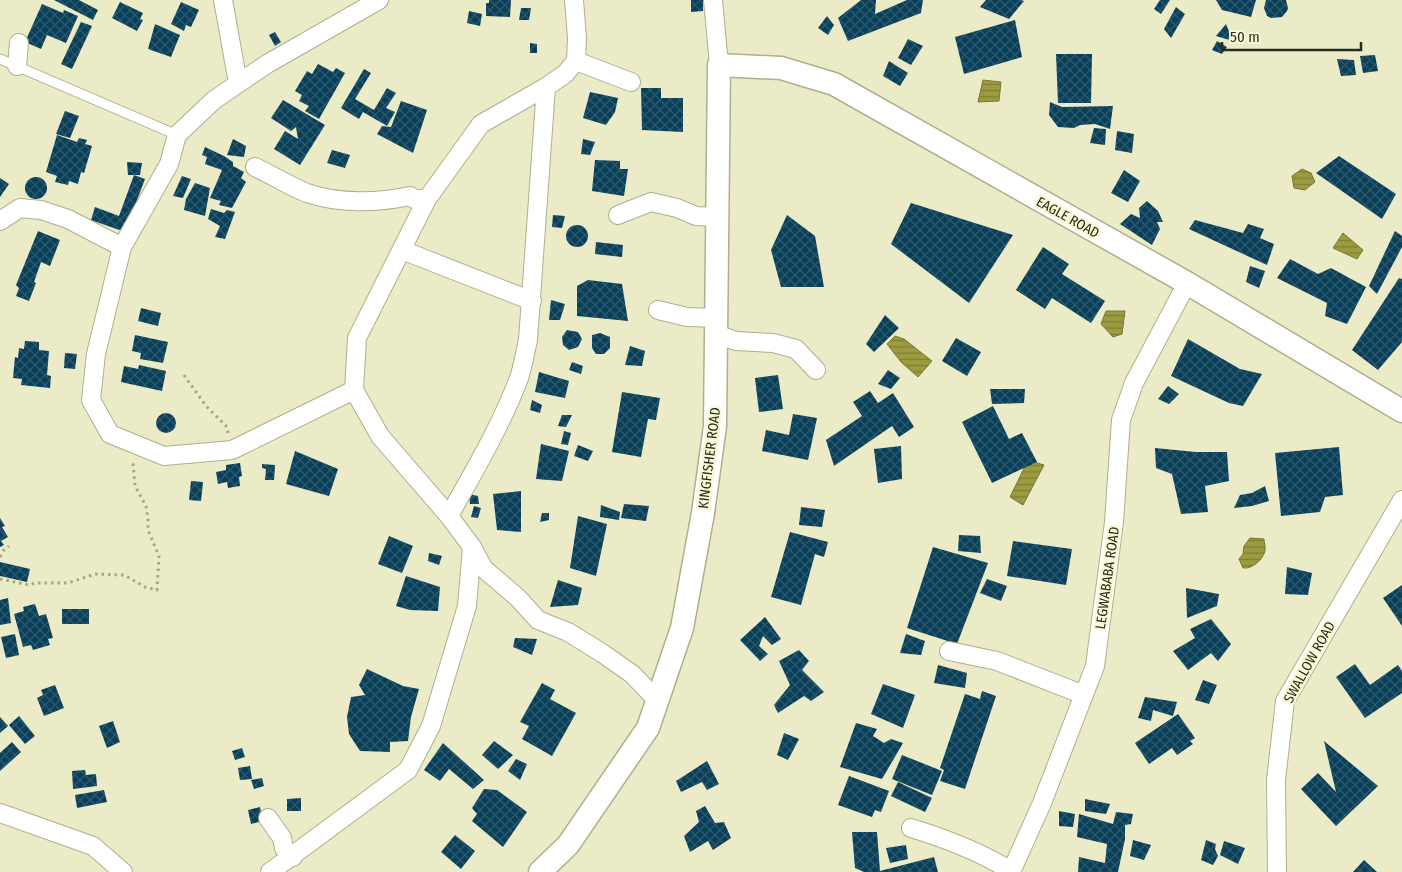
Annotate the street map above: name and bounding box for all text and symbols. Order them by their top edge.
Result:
scale bar [1222,20,1361,52]
text: 50 m [1230,28,1260,46]
street label: EAGLE ROAD [1033,193,1102,242]
street label: KINGFISHER ROAD [695,406,724,510]
street label: LEGWABABA ROAD [1092,526,1123,630]
street label: SWALLOW ROAD [1280,618,1339,706]

